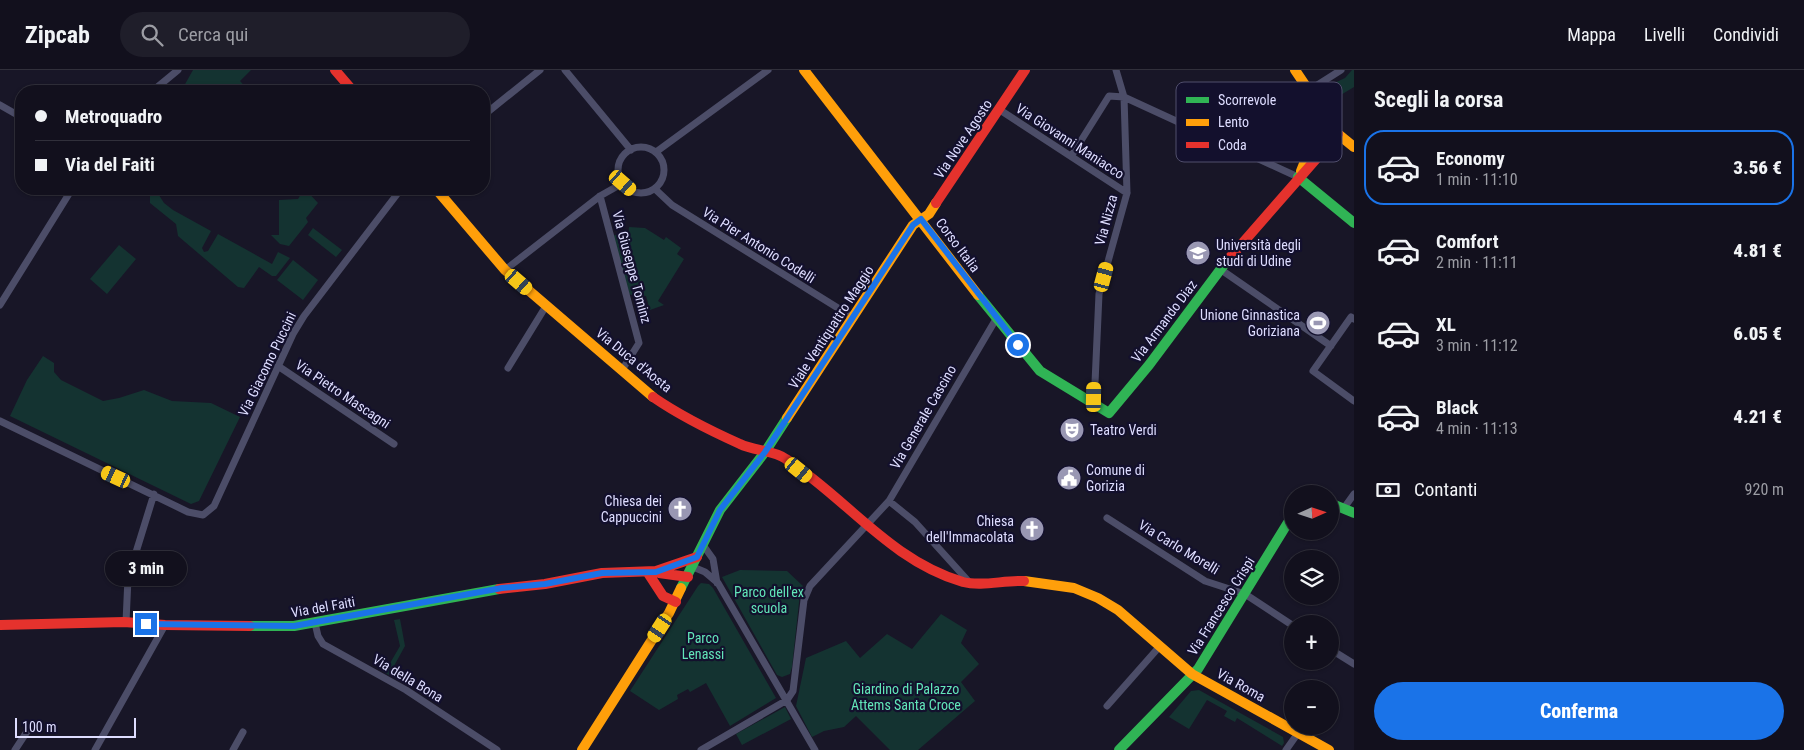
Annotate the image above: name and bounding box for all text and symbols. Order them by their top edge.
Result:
search box [120,12,470,57]
text: Zipcab [25,21,90,49]
icon: search [138,21,166,49]
text: Cerca qui [178,23,248,46]
text: Mappa [1567,24,1616,45]
text: Livelli [1644,24,1685,45]
text: Condividi [1713,24,1779,45]
legend [1176,82,1342,162]
text: Scegli la corsa [1374,87,1503,112]
text: Scorrevole [1218,92,1277,108]
street label: Via Nove Agosto [931,97,995,181]
street label: Via Giovanni Maniacco [1013,100,1127,182]
text: Metroquadro [65,105,162,128]
text: Lento [1218,114,1249,130]
text: Coda [1218,137,1247,153]
icon: car [1376,145,1421,190]
text: Economy [1436,147,1505,170]
text: Via del Faiti [65,153,155,176]
text: 3.56 € [1733,156,1782,179]
car [606,167,639,199]
text: 1 min · 11:10 [1436,170,1518,189]
street label: Via Nizza [1092,193,1120,247]
street label: Via Pier Antonio Codelli [700,204,818,286]
street label: Via Giuseppe Tominz [609,209,655,325]
street label: Corso Italia [933,215,983,275]
icon: car [1376,228,1421,273]
text: Comfort [1436,230,1499,253]
place label: Università degli studi di Udine [1216,237,1301,269]
text: 4.81 € [1733,239,1782,262]
school or university icon: Università degli studi di Udine [1185,240,1211,266]
text: 2 min · 11:11 [1436,253,1518,272]
car [1092,261,1115,293]
street label: Viale Ventiquattro Maggio [785,262,877,392]
car [502,266,535,298]
street label: Via Armando Diaz [1128,277,1200,365]
place label: Unione Ginnastica Goriziana [1200,307,1300,339]
street label: Via Giacomo Puccini [235,309,299,419]
sports icon: Unione Ginnastica Goriziana [1305,310,1331,336]
icon: car [1376,311,1421,356]
text: XL [1436,313,1456,336]
text: 6.05 € [1733,322,1782,345]
street label: Via Duca d'Aosta [593,325,675,395]
route start [1007,334,1029,356]
text: 3 min · 11:12 [1436,336,1518,355]
street label: Via Pietro Mascagni [293,356,393,432]
street label: Via Generale Cascino [887,362,959,472]
car [1086,382,1101,412]
icon: car [1376,394,1421,439]
text: Black [1436,396,1478,419]
text: 4.21 € [1733,405,1782,428]
theatre icon: Teatro Verdi [1059,417,1085,443]
text: 4 min · 11:13 [1436,419,1518,438]
place label: Teatro Verdi [1090,422,1157,438]
car [782,455,815,485]
place label: Comune di Gorizia [1086,462,1145,494]
car [99,464,132,490]
public building icon: Comune di Gorizia [1056,465,1082,491]
icon: cash [1374,476,1402,504]
text: Contanti [1414,478,1477,501]
text: 920 m [1745,480,1784,499]
north arrow [1284,485,1339,540]
map controls [1284,485,1339,735]
place label: Chiesa dei Cappuccini [601,493,662,525]
church icon: Chiesa dei Cappuccini [667,496,693,522]
place label: Chiesa dell'Immacolata [926,513,1014,545]
church icon: Chiesa dell'Immacolata [1019,516,1045,542]
street label: Via Carlo Morelli [1136,517,1222,577]
button: layers [1284,550,1339,605]
callout: 3 min [105,552,187,586]
street label: Via Francesco Crispi [1184,554,1258,658]
text: 3 min [128,559,164,578]
park label: Parco dell'ex scuola [734,584,804,616]
street label: Via del Faiti [290,594,356,620]
car [645,611,674,645]
route end [135,613,157,635]
button: + [1284,615,1339,670]
park label: Parco Lenassi [682,630,724,662]
street label: Via della Bona [370,651,446,705]
street label: Via Roma [1214,665,1268,705]
button: − [1284,680,1339,735]
park label: Giardino di Palazzo Attems Santa Croce [851,681,961,713]
button: Conferma [1374,682,1784,740]
scale bar [15,715,136,738]
text: 100 m [22,719,57,735]

